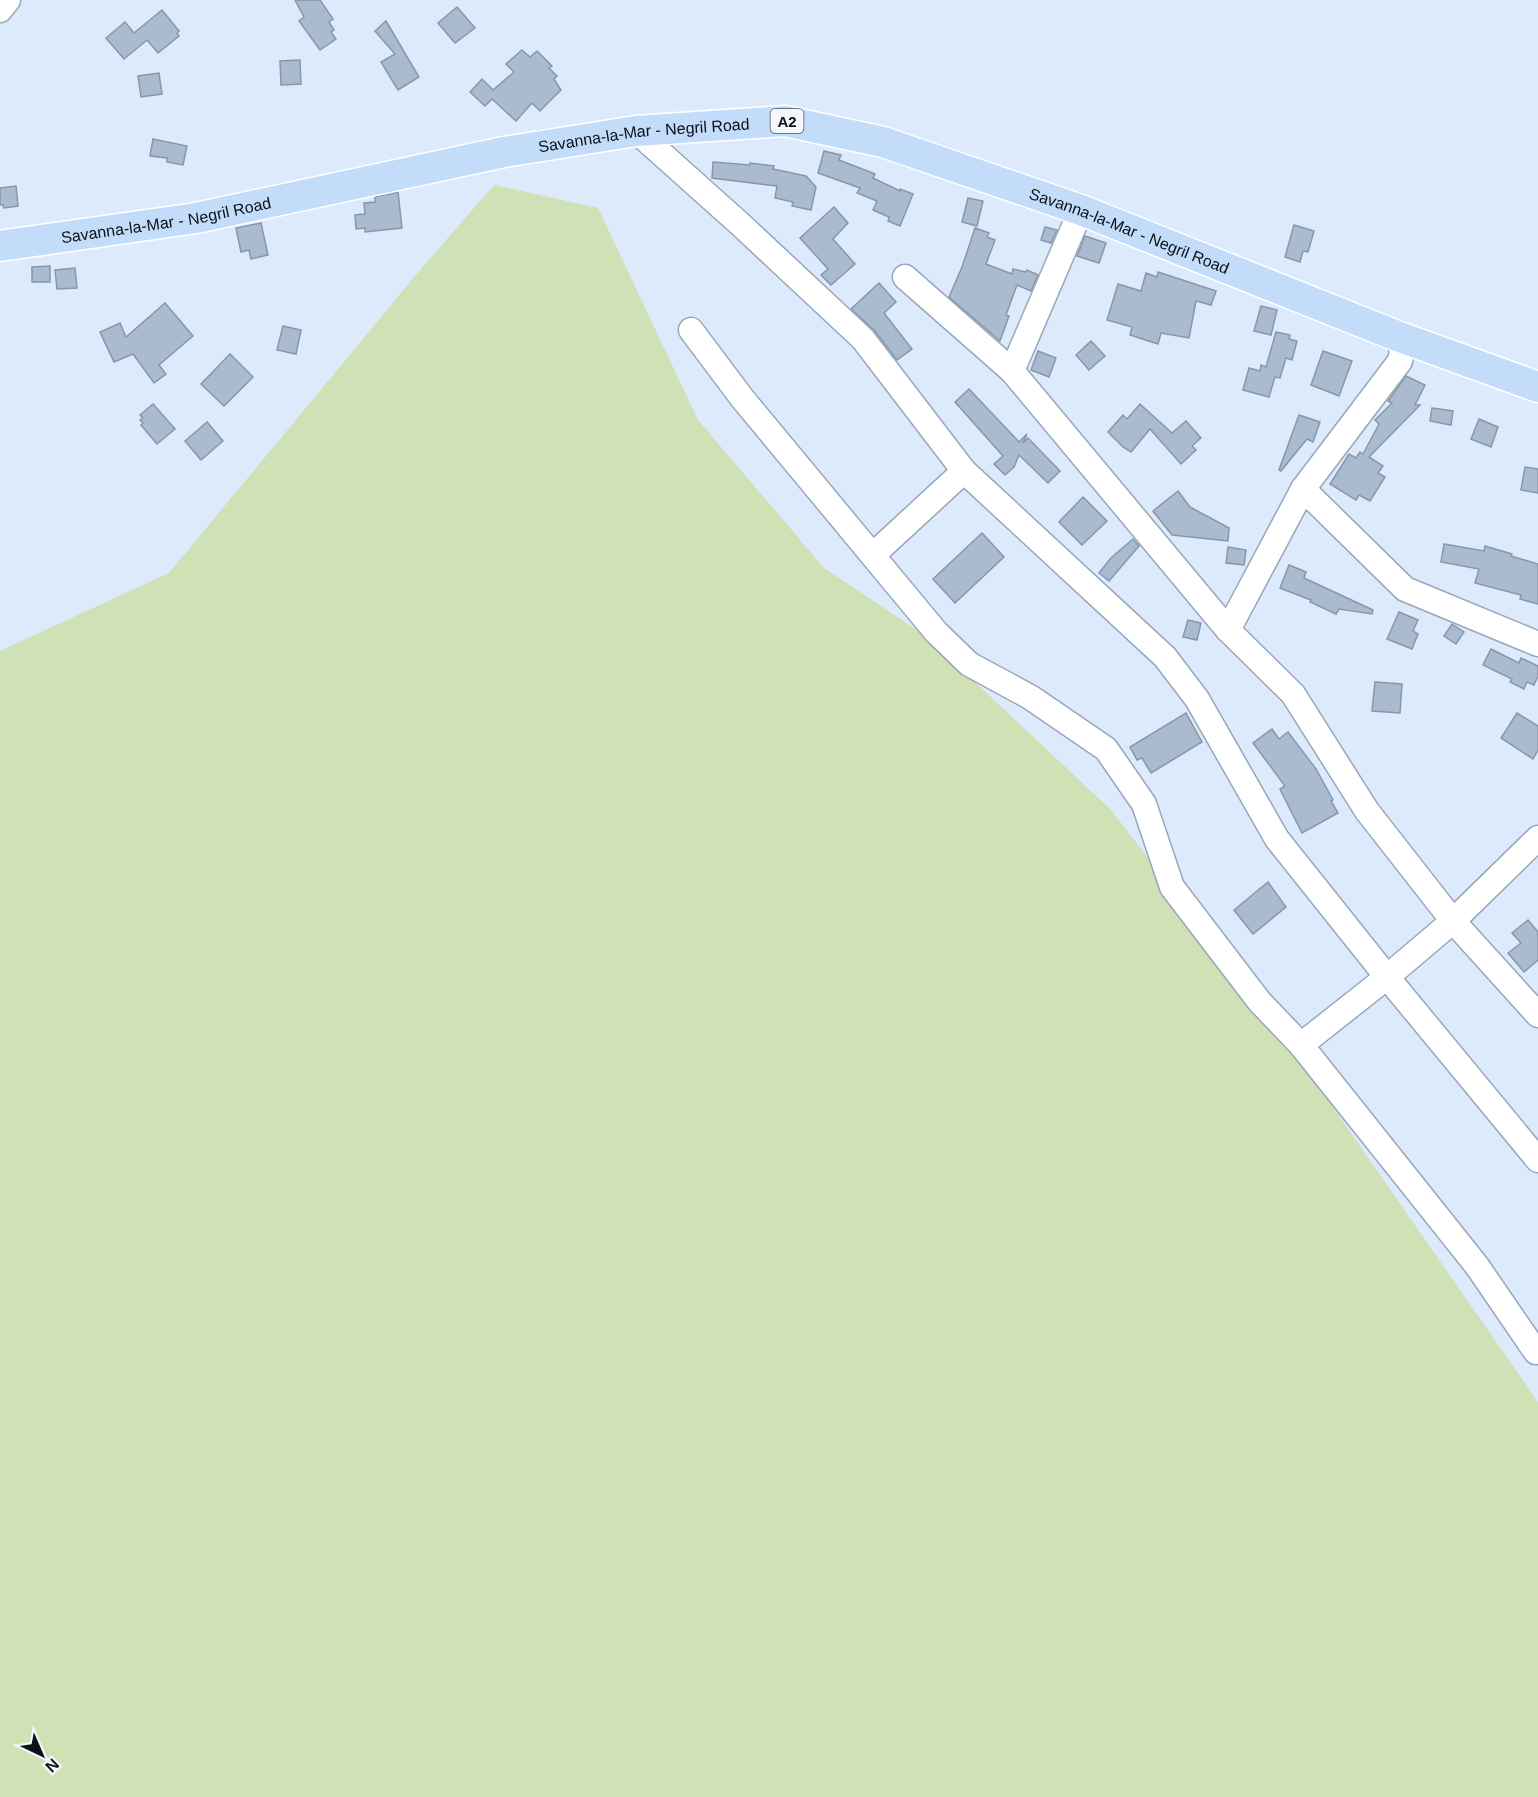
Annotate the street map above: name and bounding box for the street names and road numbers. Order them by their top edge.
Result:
road number: A2 [770,109,804,133]
street label: Savanna-la-Mar - Negril Road [537,115,750,155]
street label: Savanna-la-Mar - Negril Road [1027,184,1232,277]
street label: Savanna-la-Mar - Negril Road [60,194,272,246]

